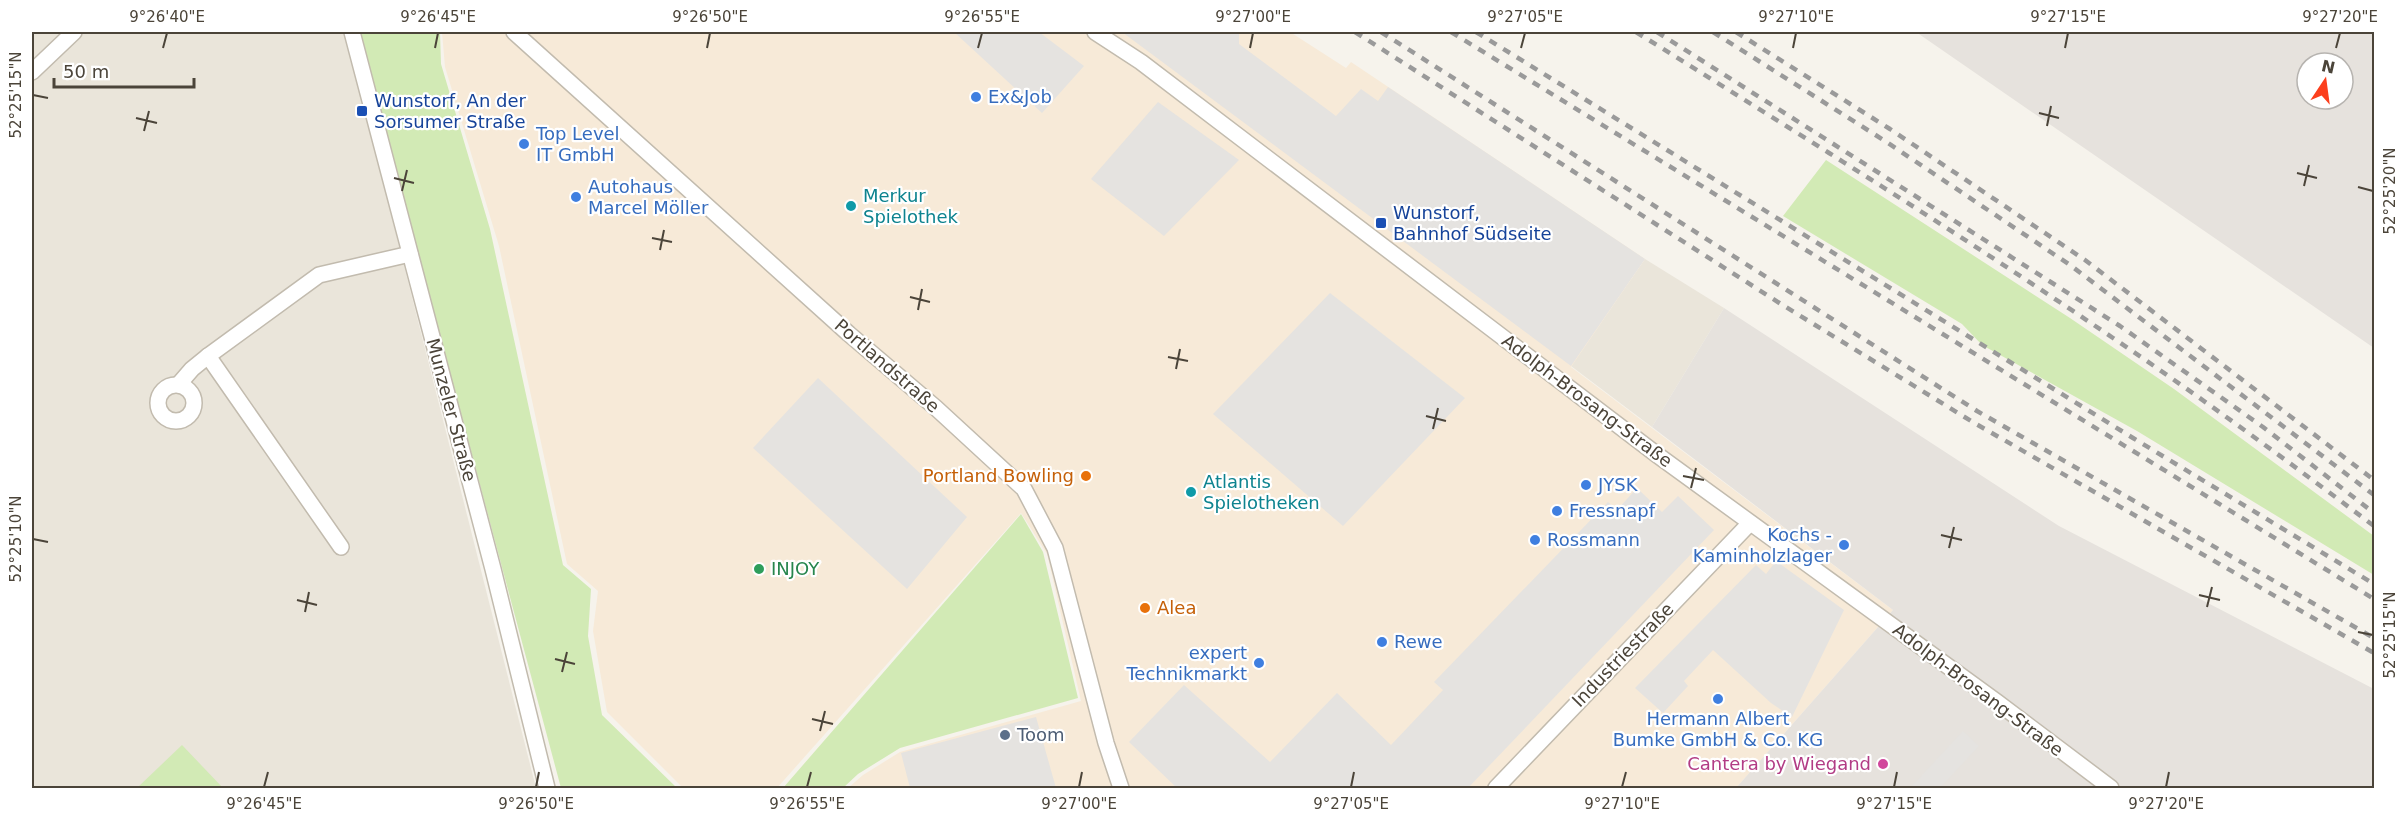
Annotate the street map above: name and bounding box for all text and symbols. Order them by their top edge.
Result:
text: 9°26'40"E [129,8,205,26]
text: 9°26'45"E [400,8,476,26]
text: 9°26'50"E [672,8,748,26]
text: 9°26'55"E [944,8,1020,26]
text: 9°27'00"E [1215,8,1291,26]
text: 9°27'05"E [1487,8,1563,26]
text: 9°27'10"E [1758,8,1834,26]
text: 9°27'15"E [2030,8,2106,26]
text: 9°27'20"E [2302,8,2378,26]
text: 52°25'15"N [7,51,25,139]
scale bar [54,51,194,89]
north arrow [2295,51,2355,111]
text: N [2320,56,2337,78]
text: 50 m [63,61,109,82]
place label: Ex&Job [988,86,1052,107]
place label: Wunstorf, An der Sorsumer Straße [374,90,527,132]
marker: Ex&Job [969,90,983,104]
marker: Wunstorf, An der Sorsumer Straße [355,104,369,118]
place label: Top Level IT GmbH [535,123,620,165]
marker: Top Level IT GmbH [517,137,531,151]
text: 52°25'20"N [2381,147,2399,235]
place label: Autohaus Marcel Möller [588,176,709,218]
place label: Merkur Spielothek [863,185,958,227]
marker: Autohaus Marcel Möller [569,190,583,204]
marker: Merkur Spielothek [844,199,858,213]
place label: Wunstorf, Bahnhof Südseite [1393,202,1552,244]
marker: Wunstorf, Bahnhof Südseite [1374,216,1388,230]
street label: Portlandstraße [831,314,944,417]
street label: Adolph-Brosang-Straße [1498,330,1677,471]
street label: Munzeler Straße [422,336,481,484]
place label: Portland Bowling [923,465,1074,486]
marker: Portland Bowling [1079,469,1093,483]
place label: Atlantis Spielotheken [1203,471,1320,513]
place label: JYSK [1597,474,1639,495]
marker: JYSK [1579,478,1593,492]
marker: Atlantis Spielotheken [1184,485,1198,499]
text: 52°25'10"N [7,495,25,583]
place label: Fressnapf [1569,500,1656,521]
marker: Fressnapf [1550,504,1564,518]
place label: Kochs - Kaminholzlager [1693,524,1833,566]
place label: Rossmann [1547,529,1640,550]
marker: Rossmann [1528,533,1542,547]
marker: Kochs - Kaminholzlager [1837,538,1851,552]
place label: INJOY [771,558,820,579]
marker: INJOY [752,562,766,576]
text: 52°25'15"N [2381,591,2399,679]
place label: Alea [1157,597,1196,618]
street label: Industriestraße [1568,598,1678,711]
marker: Alea [1138,601,1152,615]
street label: Adolph-Brosang-Straße [1889,619,2068,760]
place label: Rewe [1394,631,1443,652]
marker: Rewe [1375,635,1389,649]
place label: expert Technikmarkt [1125,642,1247,684]
marker: expert Technikmarkt [1252,656,1266,670]
marker: Hermann Albert Bumke GmbH & Co. KG [1711,692,1725,706]
place label: Hermann Albert Bumke GmbH & Co. KG [1613,708,1823,750]
place label: Toom [1016,724,1065,745]
marker: Toom [998,728,1012,742]
place label: Cantera by Wiegand [1687,753,1871,774]
marker: Cantera by Wiegand [1876,757,1890,771]
text: 9°26'45"E [226,795,302,813]
text: 9°26'50"E [498,795,574,813]
text: 9°26'55"E [769,795,845,813]
text: 9°27'00"E [1041,795,1117,813]
text: 9°27'05"E [1313,795,1389,813]
text: 9°27'10"E [1584,795,1660,813]
text: 9°27'15"E [1856,795,1932,813]
text: 9°27'20"E [2128,795,2204,813]

